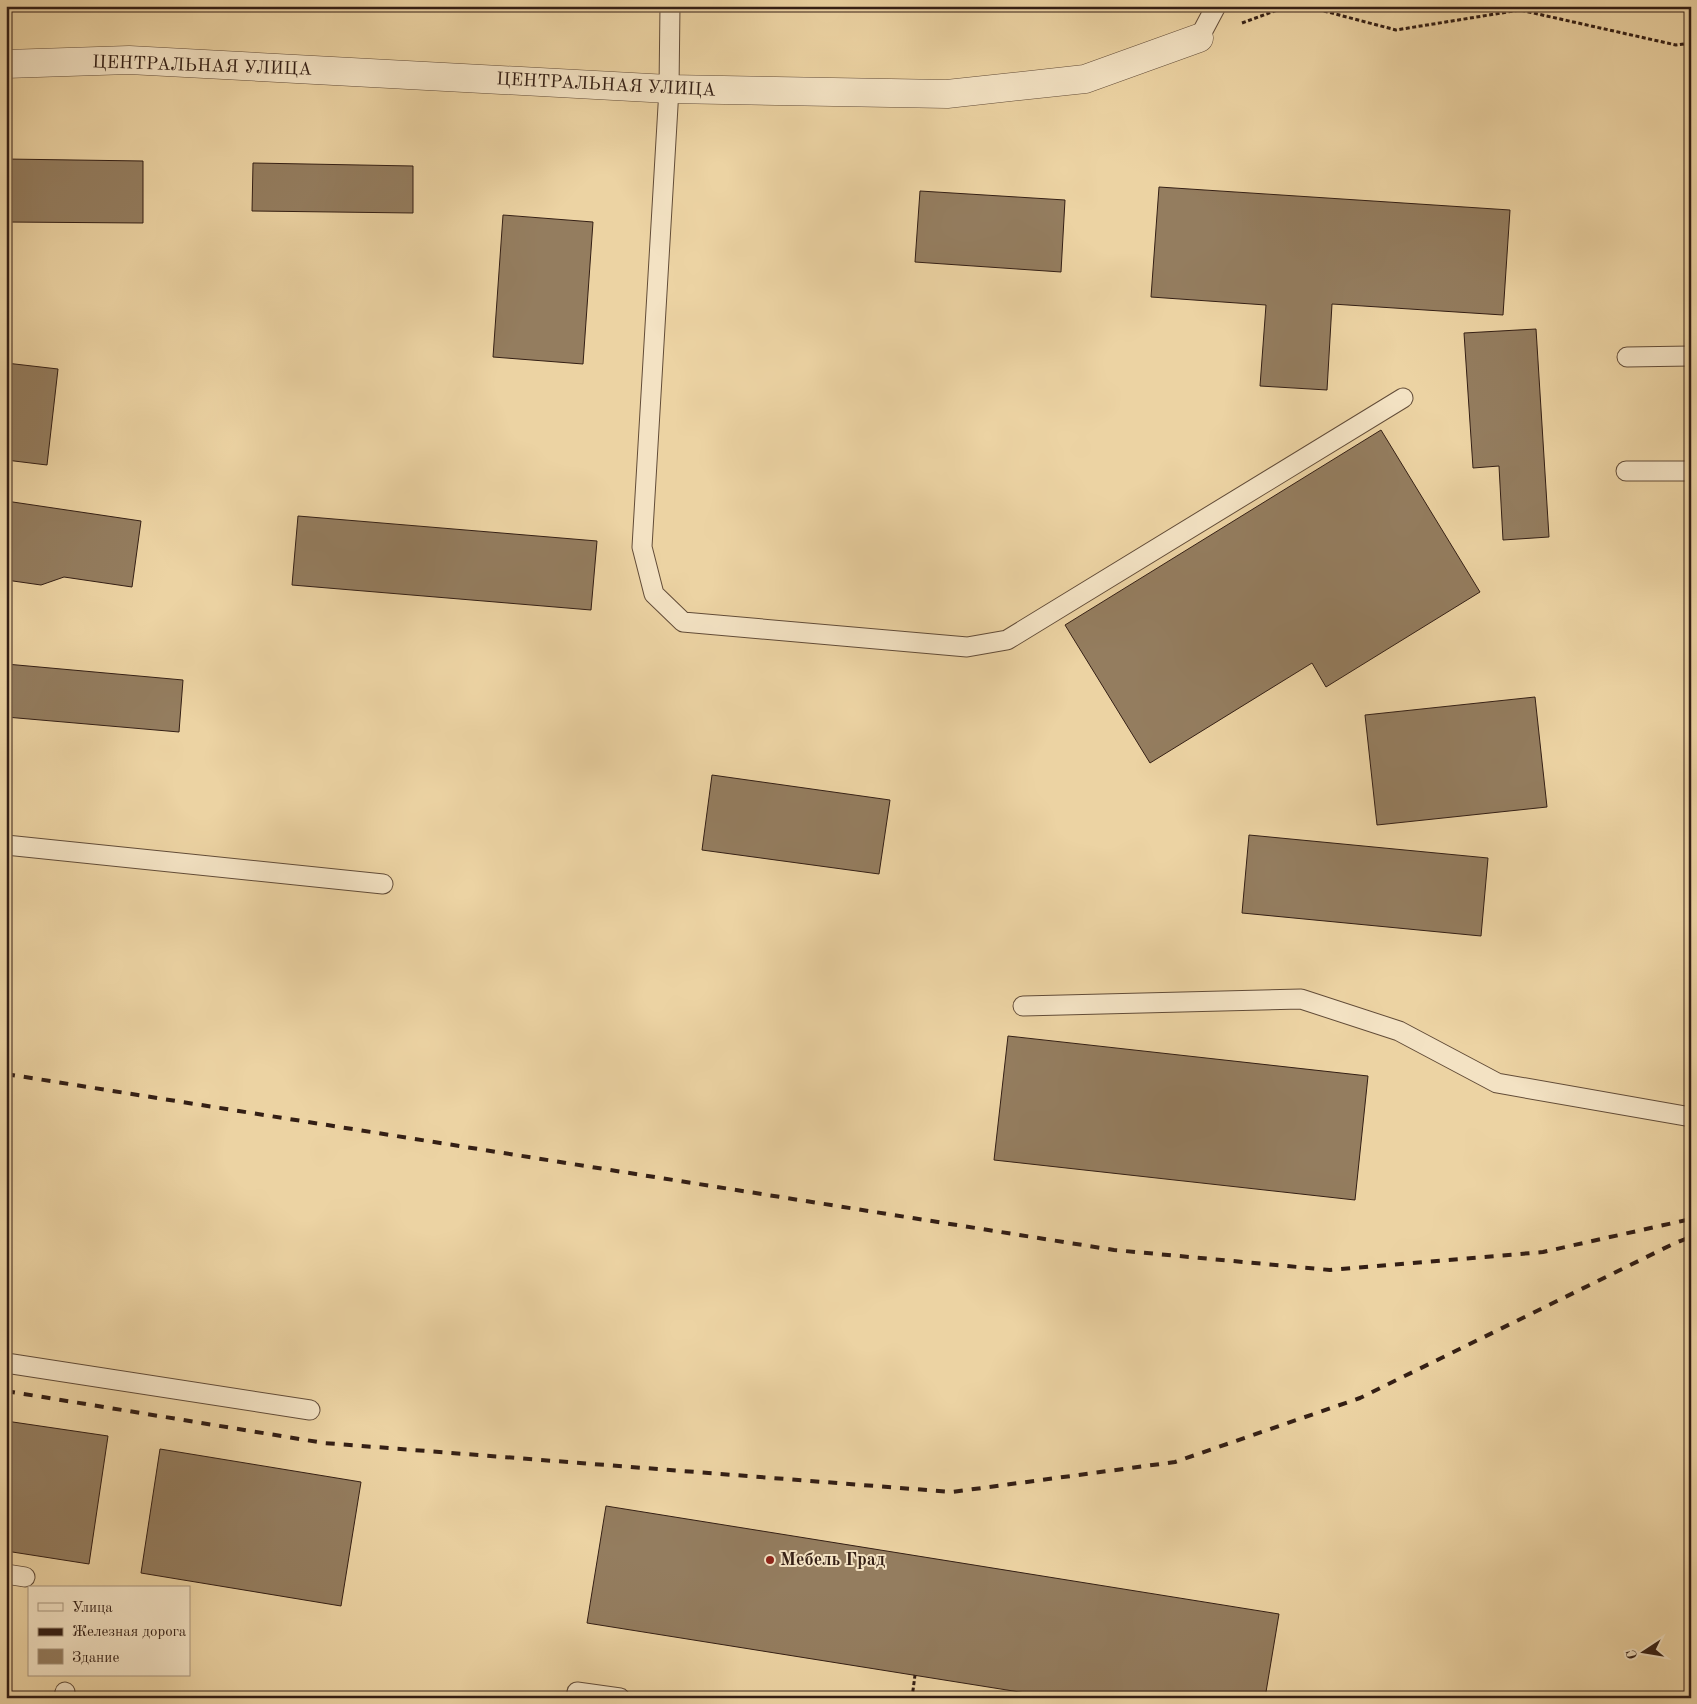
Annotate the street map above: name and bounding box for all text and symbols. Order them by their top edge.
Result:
street label: ЦЕНТРАЛЬНАЯ УЛИЦА [92,53,312,79]
street label: ЦЕНТРАЛЬНАЯ УЛИЦА [496,70,716,100]
place label: Мебель Град [780,1551,885,1569]
marker: Мебель Град [764,1554,776,1566]
legend [28,1586,190,1676]
text: Улица [72,1601,113,1616]
text: Железная дорога [72,1625,187,1640]
north arrow [1620,1626,1670,1676]
text: С [1624,1649,1640,1660]
text: Здание [72,1651,119,1666]

